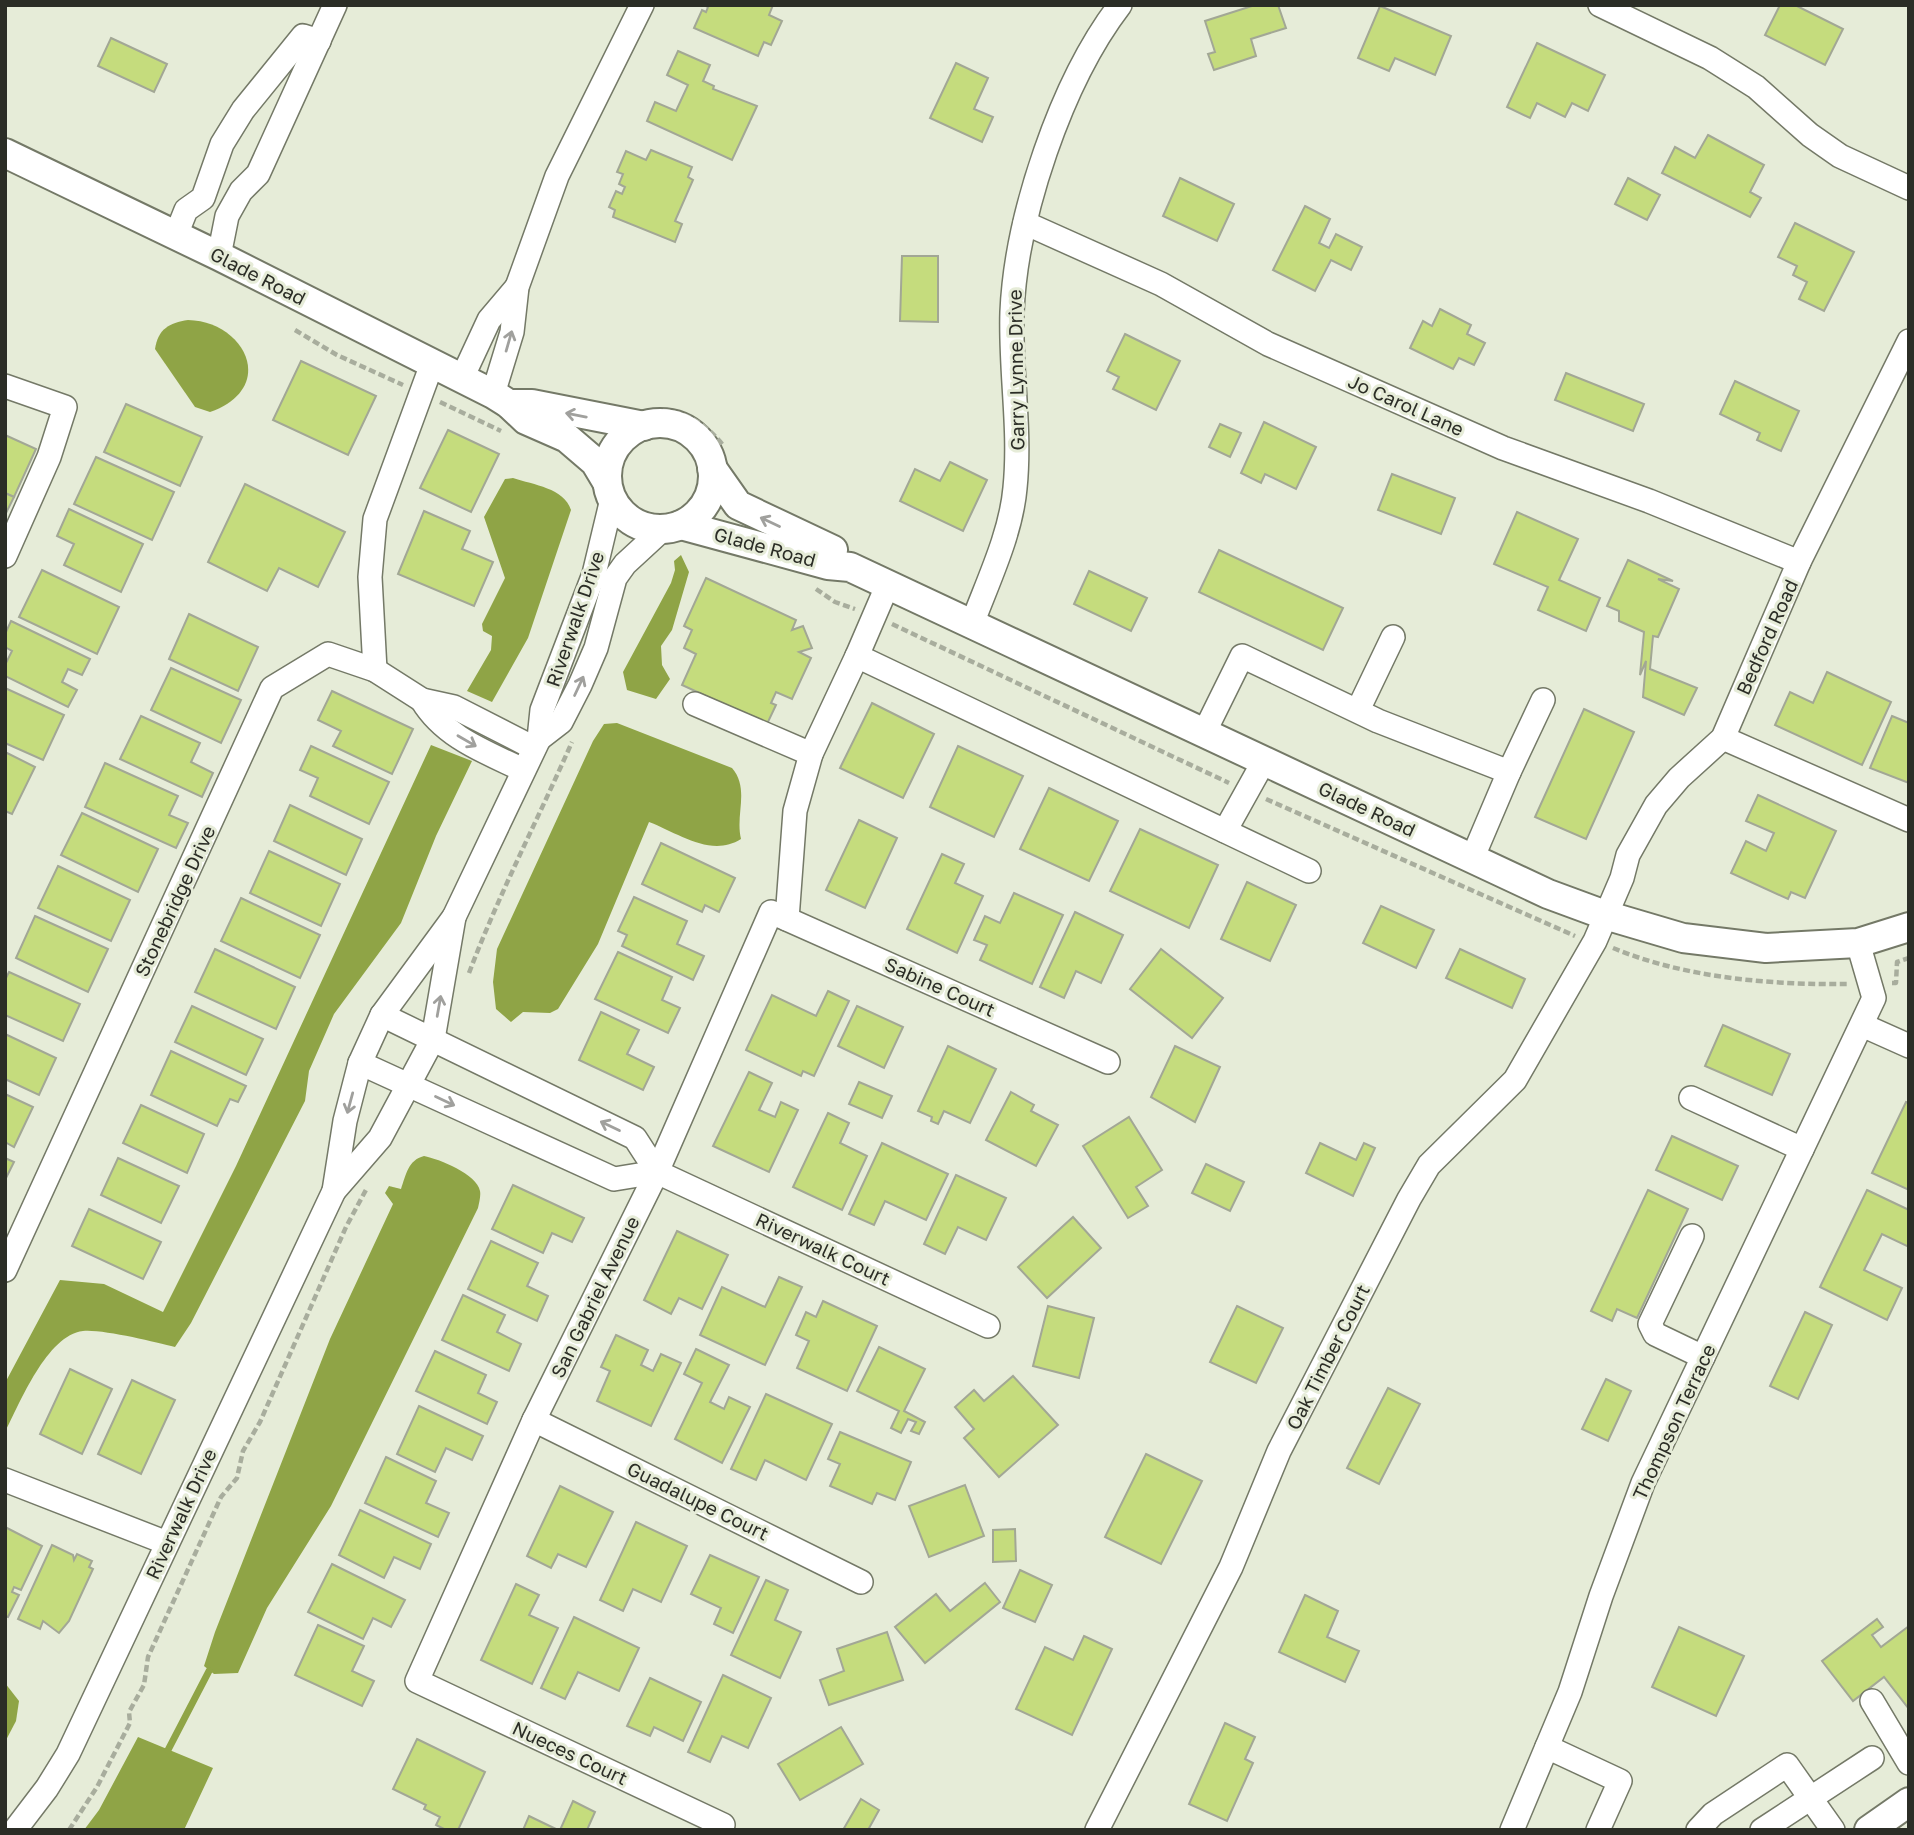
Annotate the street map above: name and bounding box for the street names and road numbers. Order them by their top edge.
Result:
street label: Glade Road [207,242,310,309]
street label: Garry Lynne Drive [1003,289,1028,451]
street label: Jo Carol Lane [1345,369,1468,440]
street label: Glade Road [712,522,818,571]
street label: Riverwalk Drive [541,548,608,689]
street label: Bedford Road [1731,576,1802,698]
street label: Glade Road [1315,776,1419,841]
street label: Stonebridge Drive [129,822,220,980]
street label: Sabine Court [881,952,999,1021]
street label: Riverwalk Court [752,1207,894,1290]
street label: San Gabriel Avenue [546,1212,644,1381]
street label: Oak Timber Court [1281,1280,1374,1433]
street label: Thompson Terrace [1627,1340,1720,1503]
street label: Riverwalk Drive [140,1445,221,1583]
street label: Guadalupe Court [624,1456,773,1545]
street label: Nueces Court [509,1716,631,1789]

